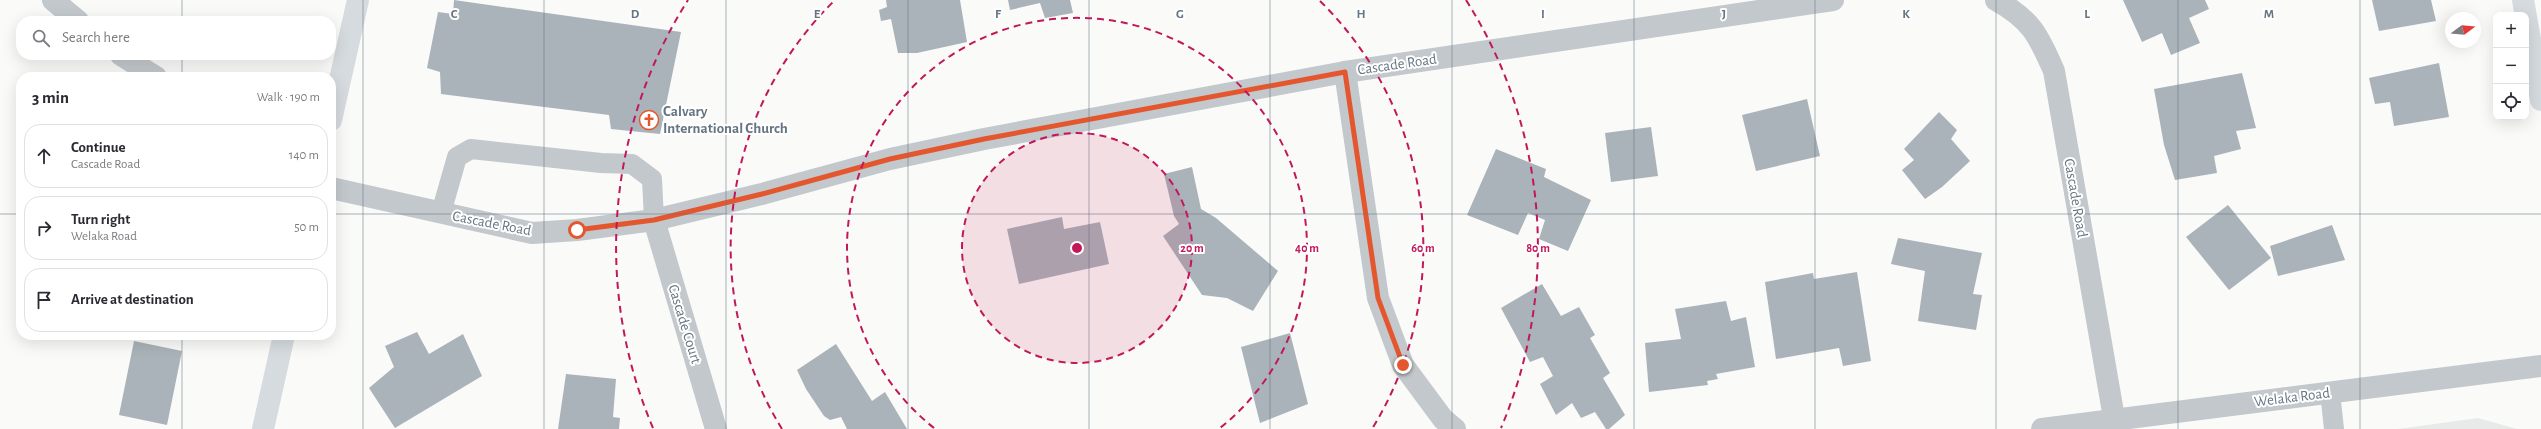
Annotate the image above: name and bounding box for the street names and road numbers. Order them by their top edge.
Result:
street label: Cascade Road [1357,51,1438,77]
street label: Cascade Road [2061,157,2090,239]
street label: Cascade Road [451,209,533,239]
street label: Cascade Court [665,283,704,366]
street label: Welaka Road [2253,385,2331,410]

